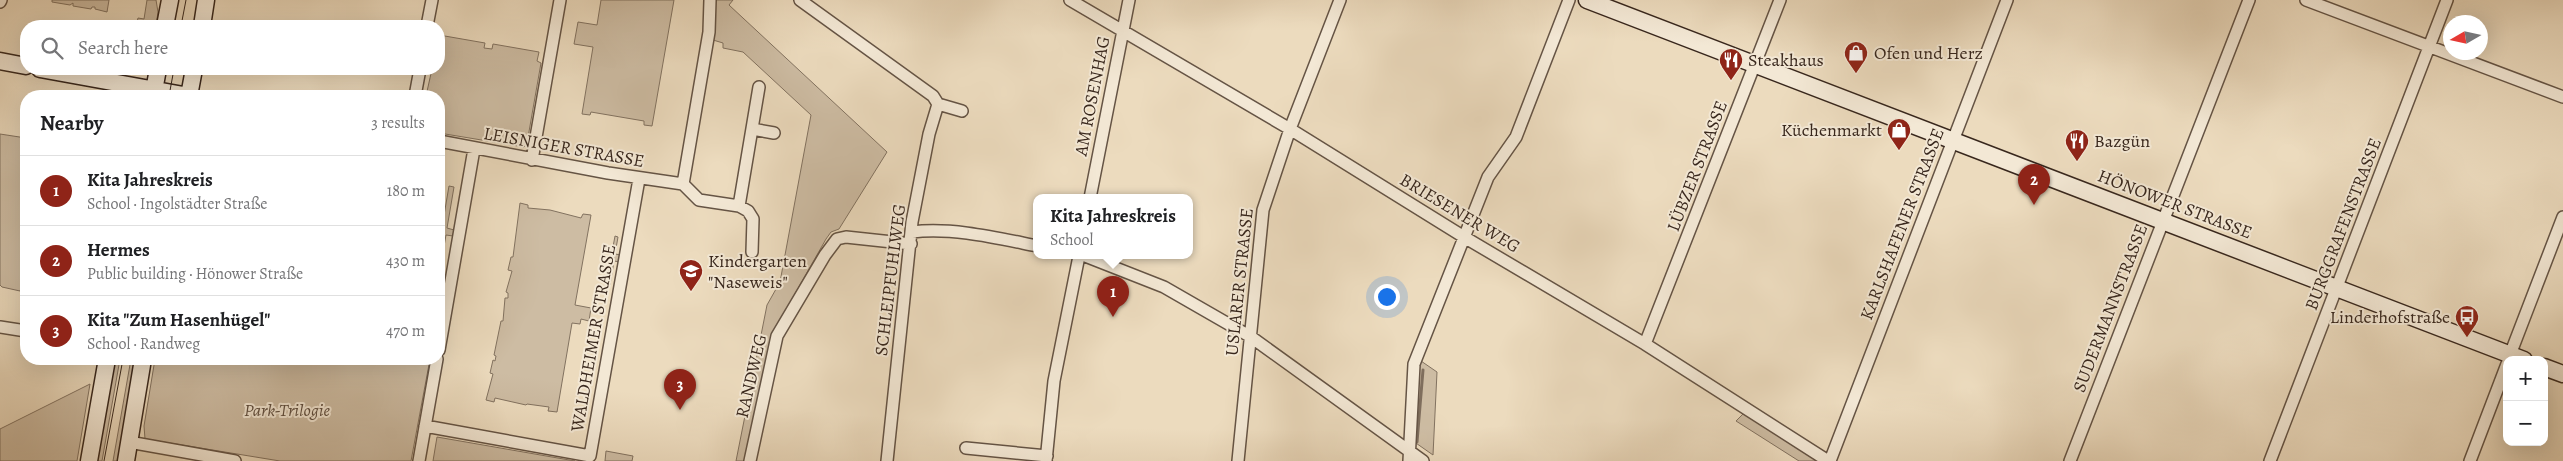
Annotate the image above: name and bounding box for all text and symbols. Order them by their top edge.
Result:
north arrow [2443,15,2488,60]
search box [20,20,445,75]
icon: search [38,34,66,62]
street label: AM ROSENHAG [1068,34,1115,159]
text: Search here [78,35,168,61]
shop icon: Ofen und Herz [1843,40,1869,74]
place label: Ofen und Herz [1874,41,1983,65]
restaurant icon: Steakhaus [1718,47,1744,81]
place label: Steakhaus [1748,48,1824,72]
street label: LÜBZER STRASSE [1661,97,1733,235]
text: Nearby [40,109,103,137]
text: 3 results [371,112,425,134]
shop icon: Küchenmarkt [1886,117,1912,151]
place label: Küchenmarkt [1781,118,1882,142]
street label: LEISNIGER STRASSE [482,121,646,173]
street label: KARLSHAFENER STRASSE [1854,125,1950,323]
restaurant icon: Bazgün [2064,128,2090,162]
place label: Bazgün [2094,129,2150,153]
street label: BURGGRAFENSTRASSE [2299,134,2387,314]
pin: 2 [2018,164,2050,205]
street label: HÖNOWER STRASSE [2094,164,2256,244]
text: Kita Jahreskreis [87,167,213,193]
street label: BRIESENER WEG [1395,168,1525,258]
text: 1 [53,180,59,202]
text: 180 m [387,180,425,202]
text: School · Ingolstädter Straße [87,193,267,215]
popup [1033,194,1193,259]
street label: SCHLEIPFUHLWEG [869,203,911,357]
text: Kita Jahreskreis [1050,203,1176,229]
street label: USLARER STRASSE [1219,207,1259,357]
street label: SUDERMANNSTRASSE [2067,220,2153,396]
text: School [1050,229,1093,251]
text: Hermes [87,237,150,263]
street label: WALDHEIMER STRASSE [565,243,621,434]
place label: Kindergarten "Naseweis" [708,249,807,294]
text: 2 [52,250,60,272]
text: 430 m [386,250,425,272]
school or university icon: Kindergarten "Naseweis" [678,258,704,292]
text: Public building · Hönower Straße [87,263,303,285]
pin: 1 [1097,276,1129,317]
your location [1374,284,1400,310]
bus stop icon: Linderhofstraße [2454,304,2480,338]
place label: Linderhofstraße [2330,305,2450,329]
text: Kita "Zum Hasenhügel" [87,307,270,333]
text: 3 [53,320,59,342]
text: 470 m [386,320,425,342]
street label: RANDWEG [730,332,772,420]
text: School · Randweg [87,333,200,355]
map controls [2503,356,2548,446]
button: + [2503,356,2548,401]
pin: 3 [664,369,696,410]
park label: Park-Trilogie [244,398,330,422]
button: − [2503,401,2548,446]

